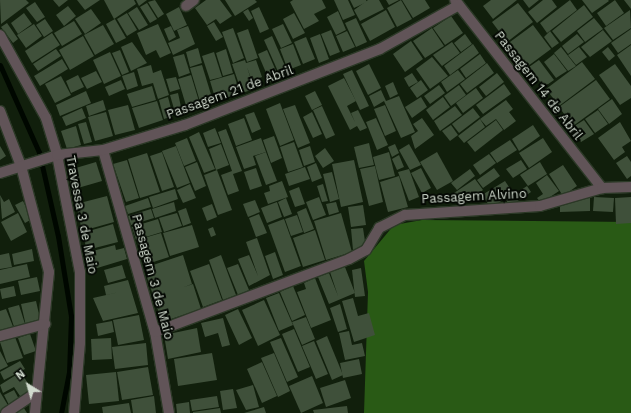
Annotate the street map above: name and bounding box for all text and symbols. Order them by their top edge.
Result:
street label: Passagem 14 de Abril [490,28,586,144]
street label: Passagem 21 de Abril [164,63,296,123]
street label: Travessa 3 de Maio [62,154,100,276]
street label: Passagem Alvino [421,186,527,208]
street label: Passagem 3 de Maio [128,213,176,341]
north arrow [8,365,48,405]
text: N [13,367,28,383]

